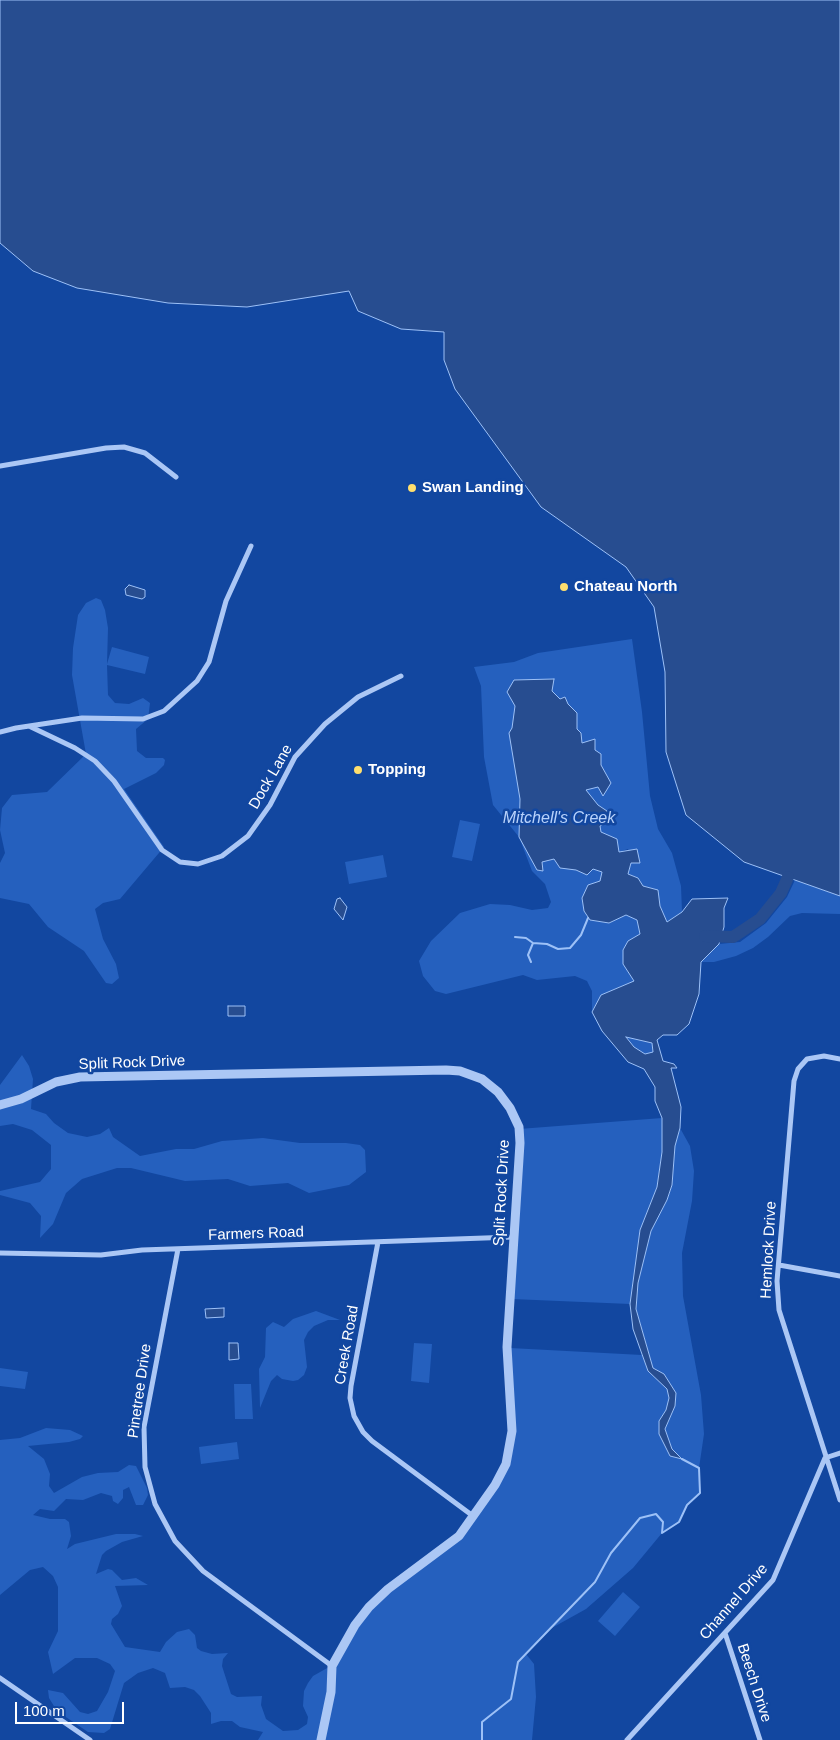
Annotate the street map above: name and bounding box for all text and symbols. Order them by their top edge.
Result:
place label: Swan Landing [422,479,524,497]
marker: Swan Landing [406,482,418,494]
place label: Chateau North [574,578,677,596]
marker: Chateau North [558,581,570,593]
street label: Dock Lane [245,741,297,813]
place label: Topping [368,761,426,779]
marker: Topping [352,764,364,776]
water label: Mitchell's Creek [503,809,615,829]
street label: Split Rock Drive [78,1052,186,1074]
street label: Split Rock Drive [490,1139,514,1247]
street label: Hemlock Drive [757,1201,781,1299]
street label: Farmers Road [208,1223,304,1245]
street label: Creek Road [331,1304,363,1386]
street label: Pinetree Drive [124,1343,156,1439]
street label: Channel Drive [696,1560,772,1644]
street label: Beech Drive [733,1641,775,1725]
scale bar [18,1692,126,1724]
text: 100 m [23,1702,65,1719]

